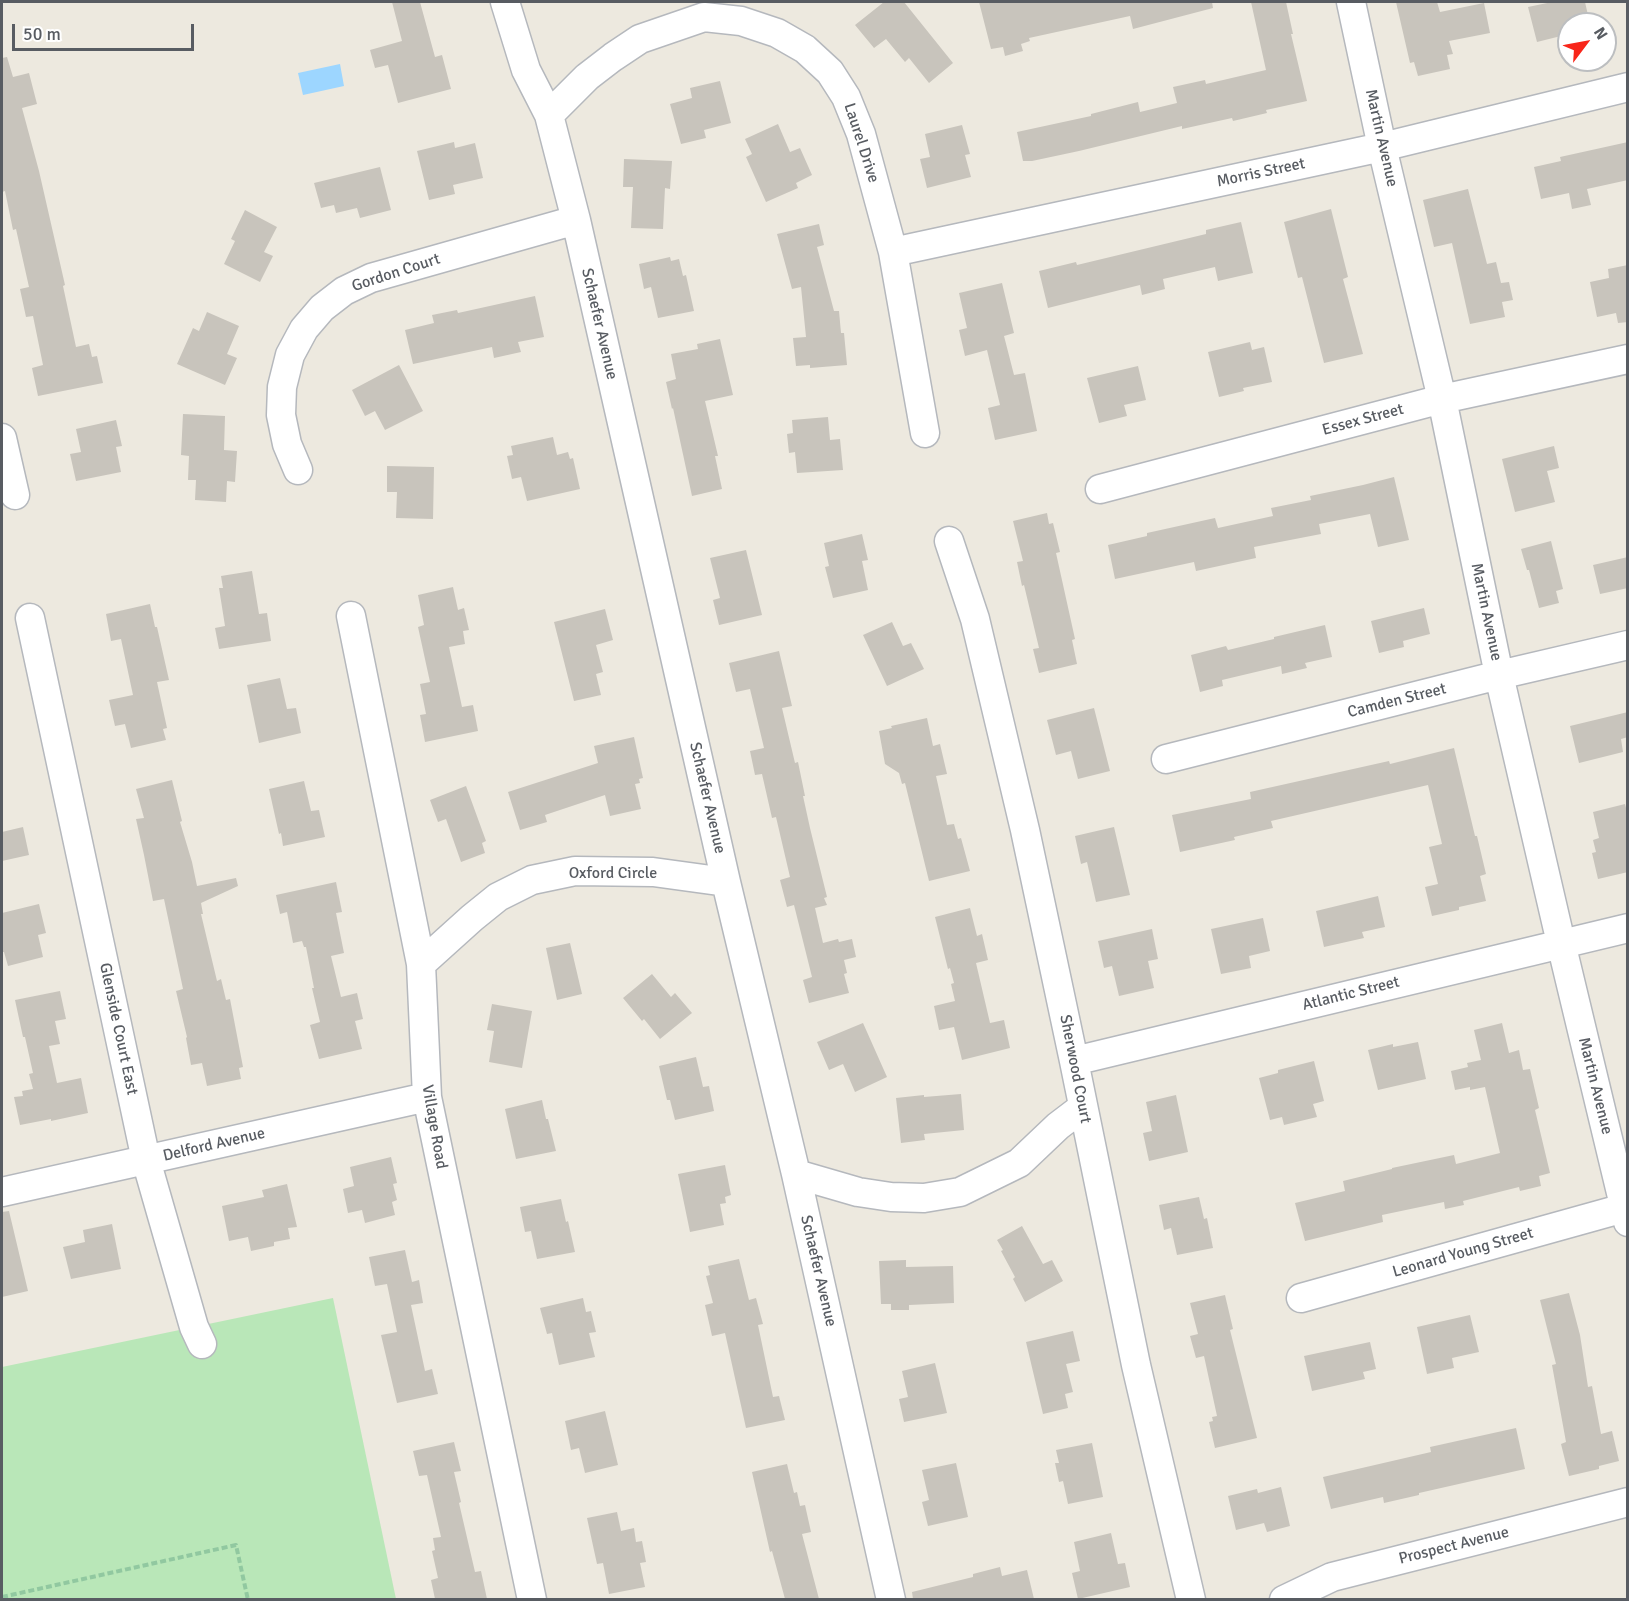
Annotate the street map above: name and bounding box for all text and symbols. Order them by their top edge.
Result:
scale bar [15,12,196,50]
north arrow [1557,12,1617,72]
text: 50 m [23,23,61,45]
text: N [1589,23,1612,44]
street label: Martin Avenue [1360,87,1402,189]
street label: Laurel Drive [839,101,883,185]
street label: Morris Street [1215,154,1307,192]
street label: Gordon Court [349,250,443,296]
street label: Schaefer Avenue [577,266,621,382]
street label: Essex Street [1320,400,1406,440]
street label: Martin Avenue [1466,561,1506,663]
street label: Camden Street [1346,679,1448,723]
street label: Schaefer Avenue [685,740,729,856]
street label: Oxford Circle [569,864,657,884]
street label: Glenside Court East [95,961,141,1097]
street label: Atlantic Street [1300,973,1402,1015]
street label: Sherwood Court [1055,1013,1095,1125]
street label: Martin Avenue [1574,1035,1616,1137]
street label: Village Road [417,1083,451,1171]
street label: Delford Avenue [161,1124,267,1166]
street label: Schaefer Avenue [796,1213,840,1329]
street label: Leonard Young Street [1390,1224,1536,1282]
street label: Prospect Avenue [1397,1523,1511,1569]

